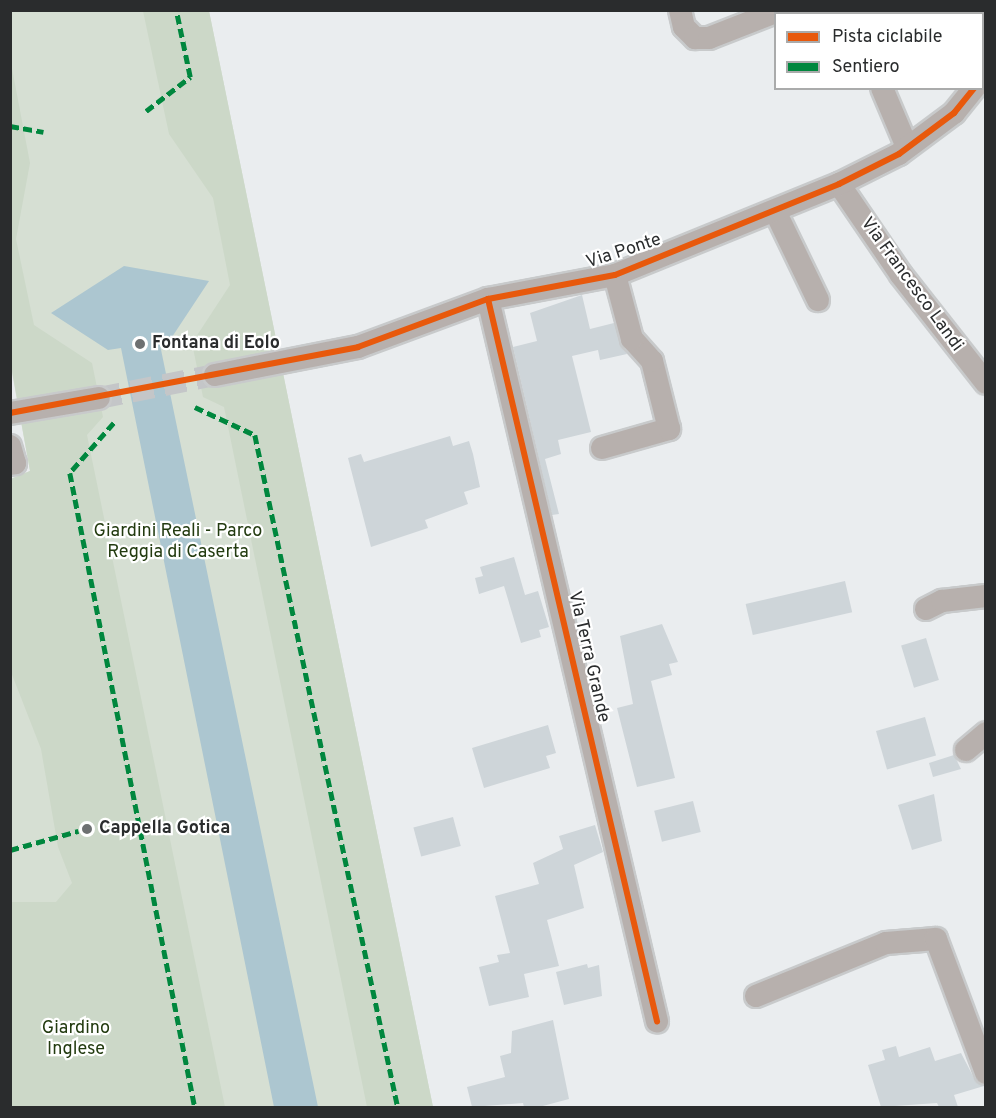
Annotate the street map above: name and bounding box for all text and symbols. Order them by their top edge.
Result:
legend [774,12,984,90]
text: Pista ciclabile [832,26,942,49]
text: Sentiero [832,56,900,79]
street label: Via Francesco Landi [855,214,967,356]
street label: Via Ponte [584,230,664,274]
place label: Fontana di Eolo [152,333,280,355]
marker: Fontana di Eolo [133,337,147,351]
park label: Giardini Reali - Parco Reggia di Caserta [94,522,262,564]
street label: Via Terra Grande [562,589,614,725]
place label: Cappella Gotica [99,818,230,840]
marker: Cappella Gotica [80,822,94,836]
park label: Giardino Inglese [42,1019,110,1062]

